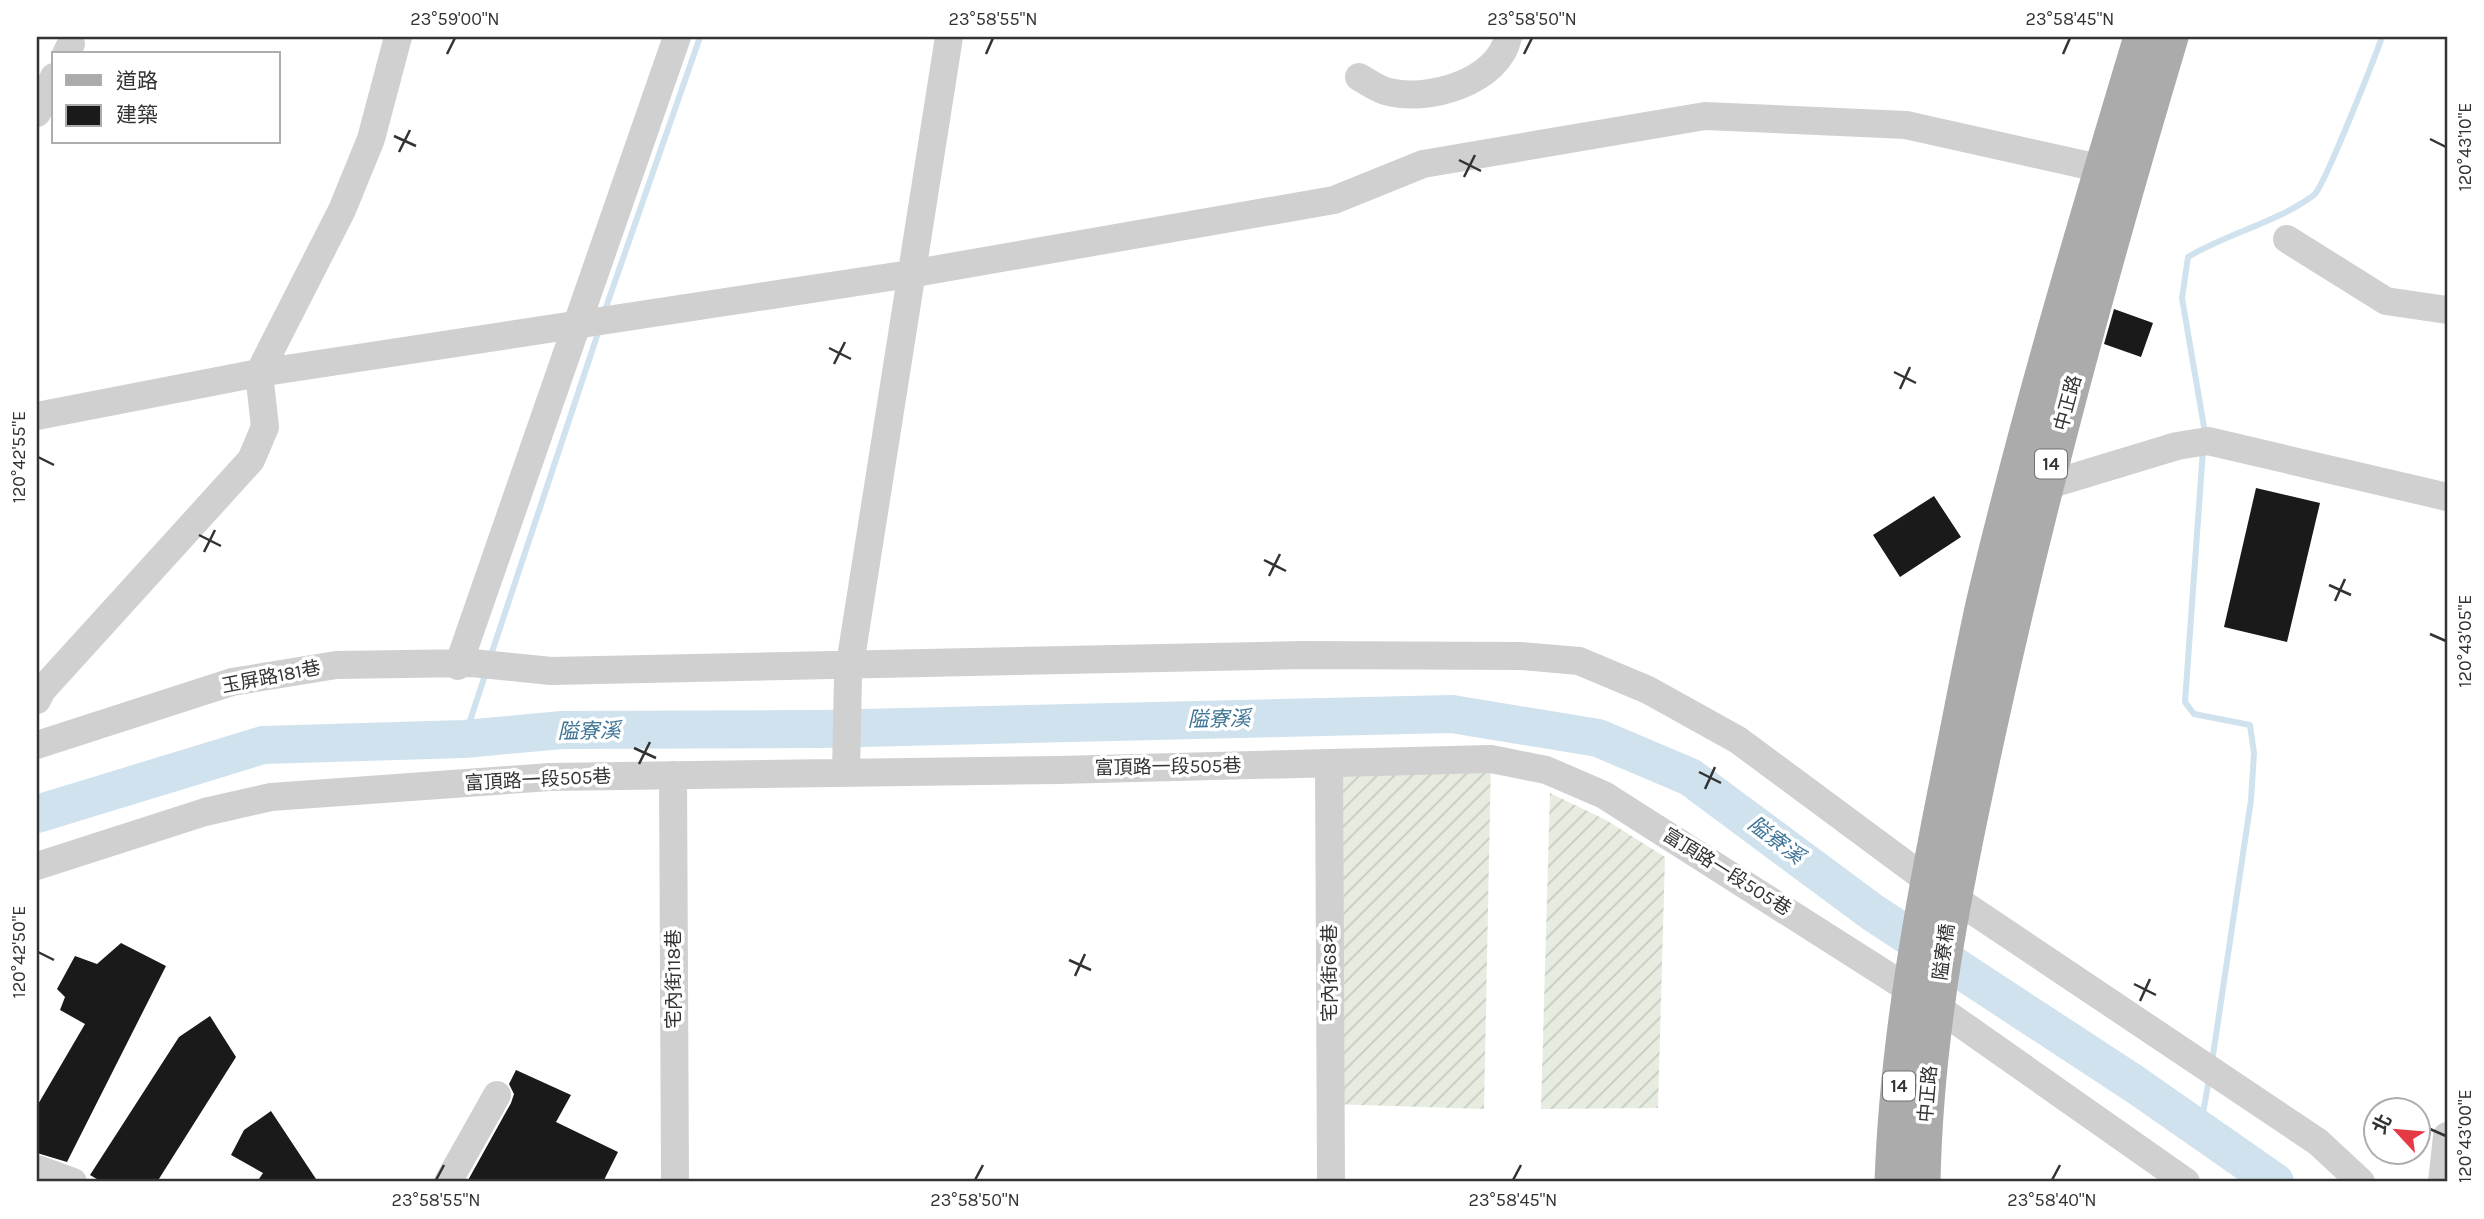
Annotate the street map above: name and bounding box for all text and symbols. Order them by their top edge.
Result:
text: 23°59'00"N [410,8,500,30]
text: 23°58'55"N [949,8,1037,30]
text: 23°58'50"N [1487,8,1577,30]
text: 23°58'45"N [2026,8,2114,30]
legend [52,52,280,144]
text: 道路 [116,69,158,93]
text: 建築 [116,103,158,127]
text: 120°43'10"E [2454,103,2476,191]
street label: 中正路 [2050,373,2086,433]
text: 120°42'55"E [8,411,30,503]
road number: 14 [2035,450,2067,478]
text: 120°43'05"E [2454,595,2476,687]
street label: 玉屏路181巷 [220,657,322,697]
water label: 隘寮溪 [1187,706,1254,732]
water label: 隘寮溪 [557,718,624,744]
street label: 富頂路一段505巷 [1094,755,1242,779]
street label: 富頂路一段505巷 [464,765,612,795]
water label: 隘寮溪 [1744,811,1811,870]
street label: 富頂路一段505巷 [1659,824,1795,920]
text: 120°42'50"E [8,906,30,998]
street label: 隘寮橋 [1929,922,1959,982]
street label: 宅內街68巷 [1319,924,1341,1022]
street label: 宅內街118巷 [663,929,685,1029]
street label: 中正路 [1915,1065,1941,1123]
road number: 14 [1883,1072,1915,1100]
text: 120°43'00"E [2454,1089,2476,1183]
north arrow [2362,1096,2432,1166]
text: 北 [2369,1111,2397,1137]
text: 23°58'55"N [392,1189,480,1211]
text: 23°58'50"N [930,1189,1020,1211]
text: 23°58'45"N [1469,1189,1557,1211]
text: 23°58'40"N [2007,1189,2097,1211]

